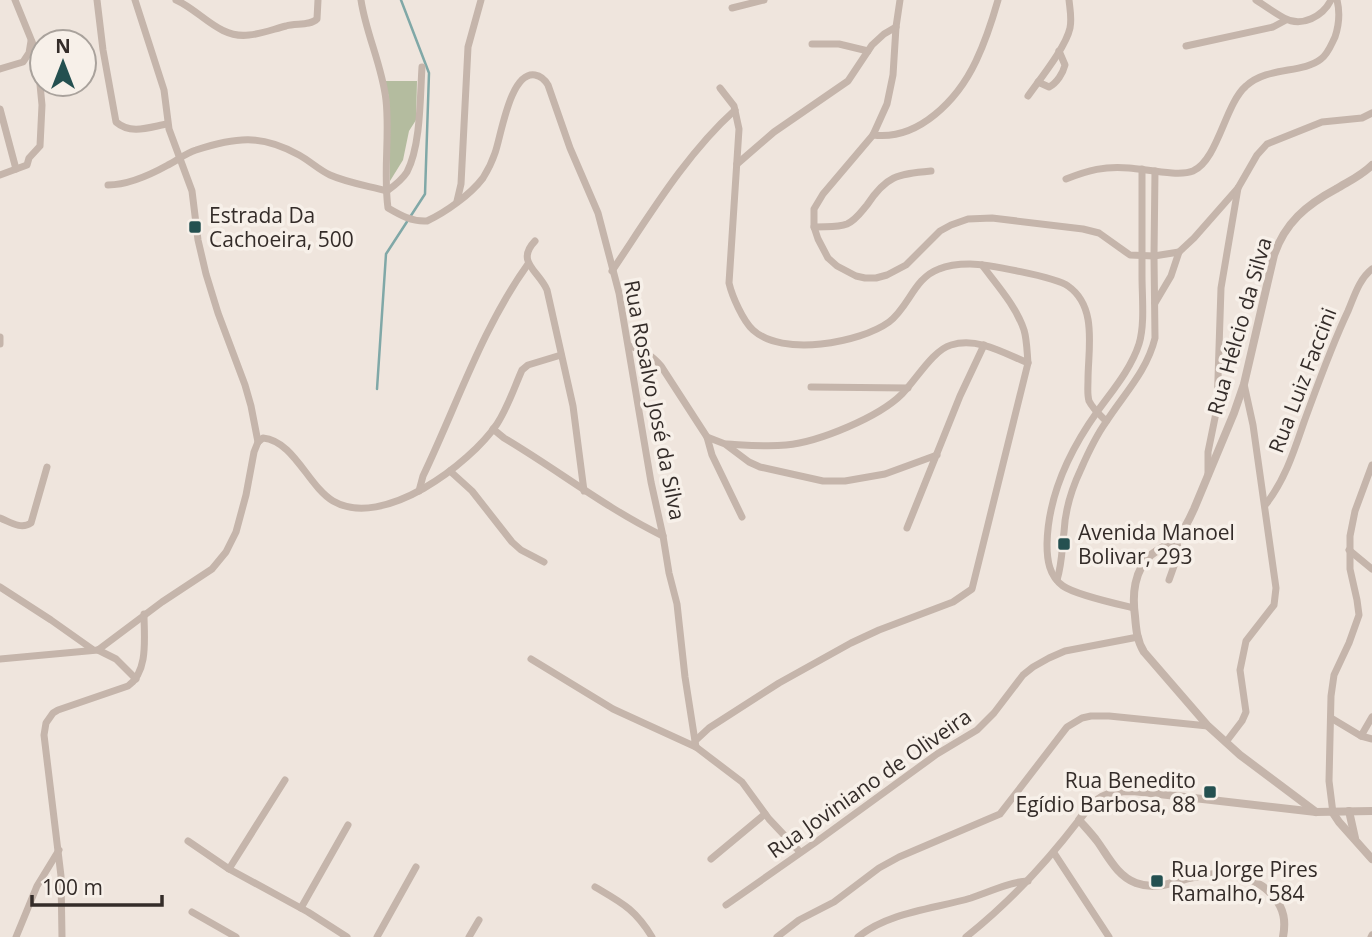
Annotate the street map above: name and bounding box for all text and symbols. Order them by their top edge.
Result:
north arrow [28,28,98,98]
text: N [55,33,71,59]
place label: Estrada Da Cachoeira, 500 [209,201,354,253]
marker: Estrada Da Cachoeira, 500 [187,219,203,235]
street label: Rua Hélcio da Silva [1200,234,1278,418]
street label: Rua Rosalvo José da Silva [618,278,692,522]
street label: Rua Luiz Faccini [1261,303,1343,457]
place label: Avenida Manoel Bolivar, 293 [1078,518,1235,570]
marker: Avenida Manoel Bolivar, 293 [1056,536,1072,552]
street label: Rua Joviniano de Oliveira [762,702,976,864]
place label: Rua Benedito Egídio Barbosa, 88 [1016,766,1196,818]
marker: Rua Benedito Egídio Barbosa, 88 [1202,784,1218,800]
place label: Rua Jorge Pires Ramalho, 584 [1171,855,1318,907]
scale bar [32,864,161,908]
text: 100 m [42,873,103,901]
marker: Rua Jorge Pires Ramalho, 584 [1149,873,1165,889]

